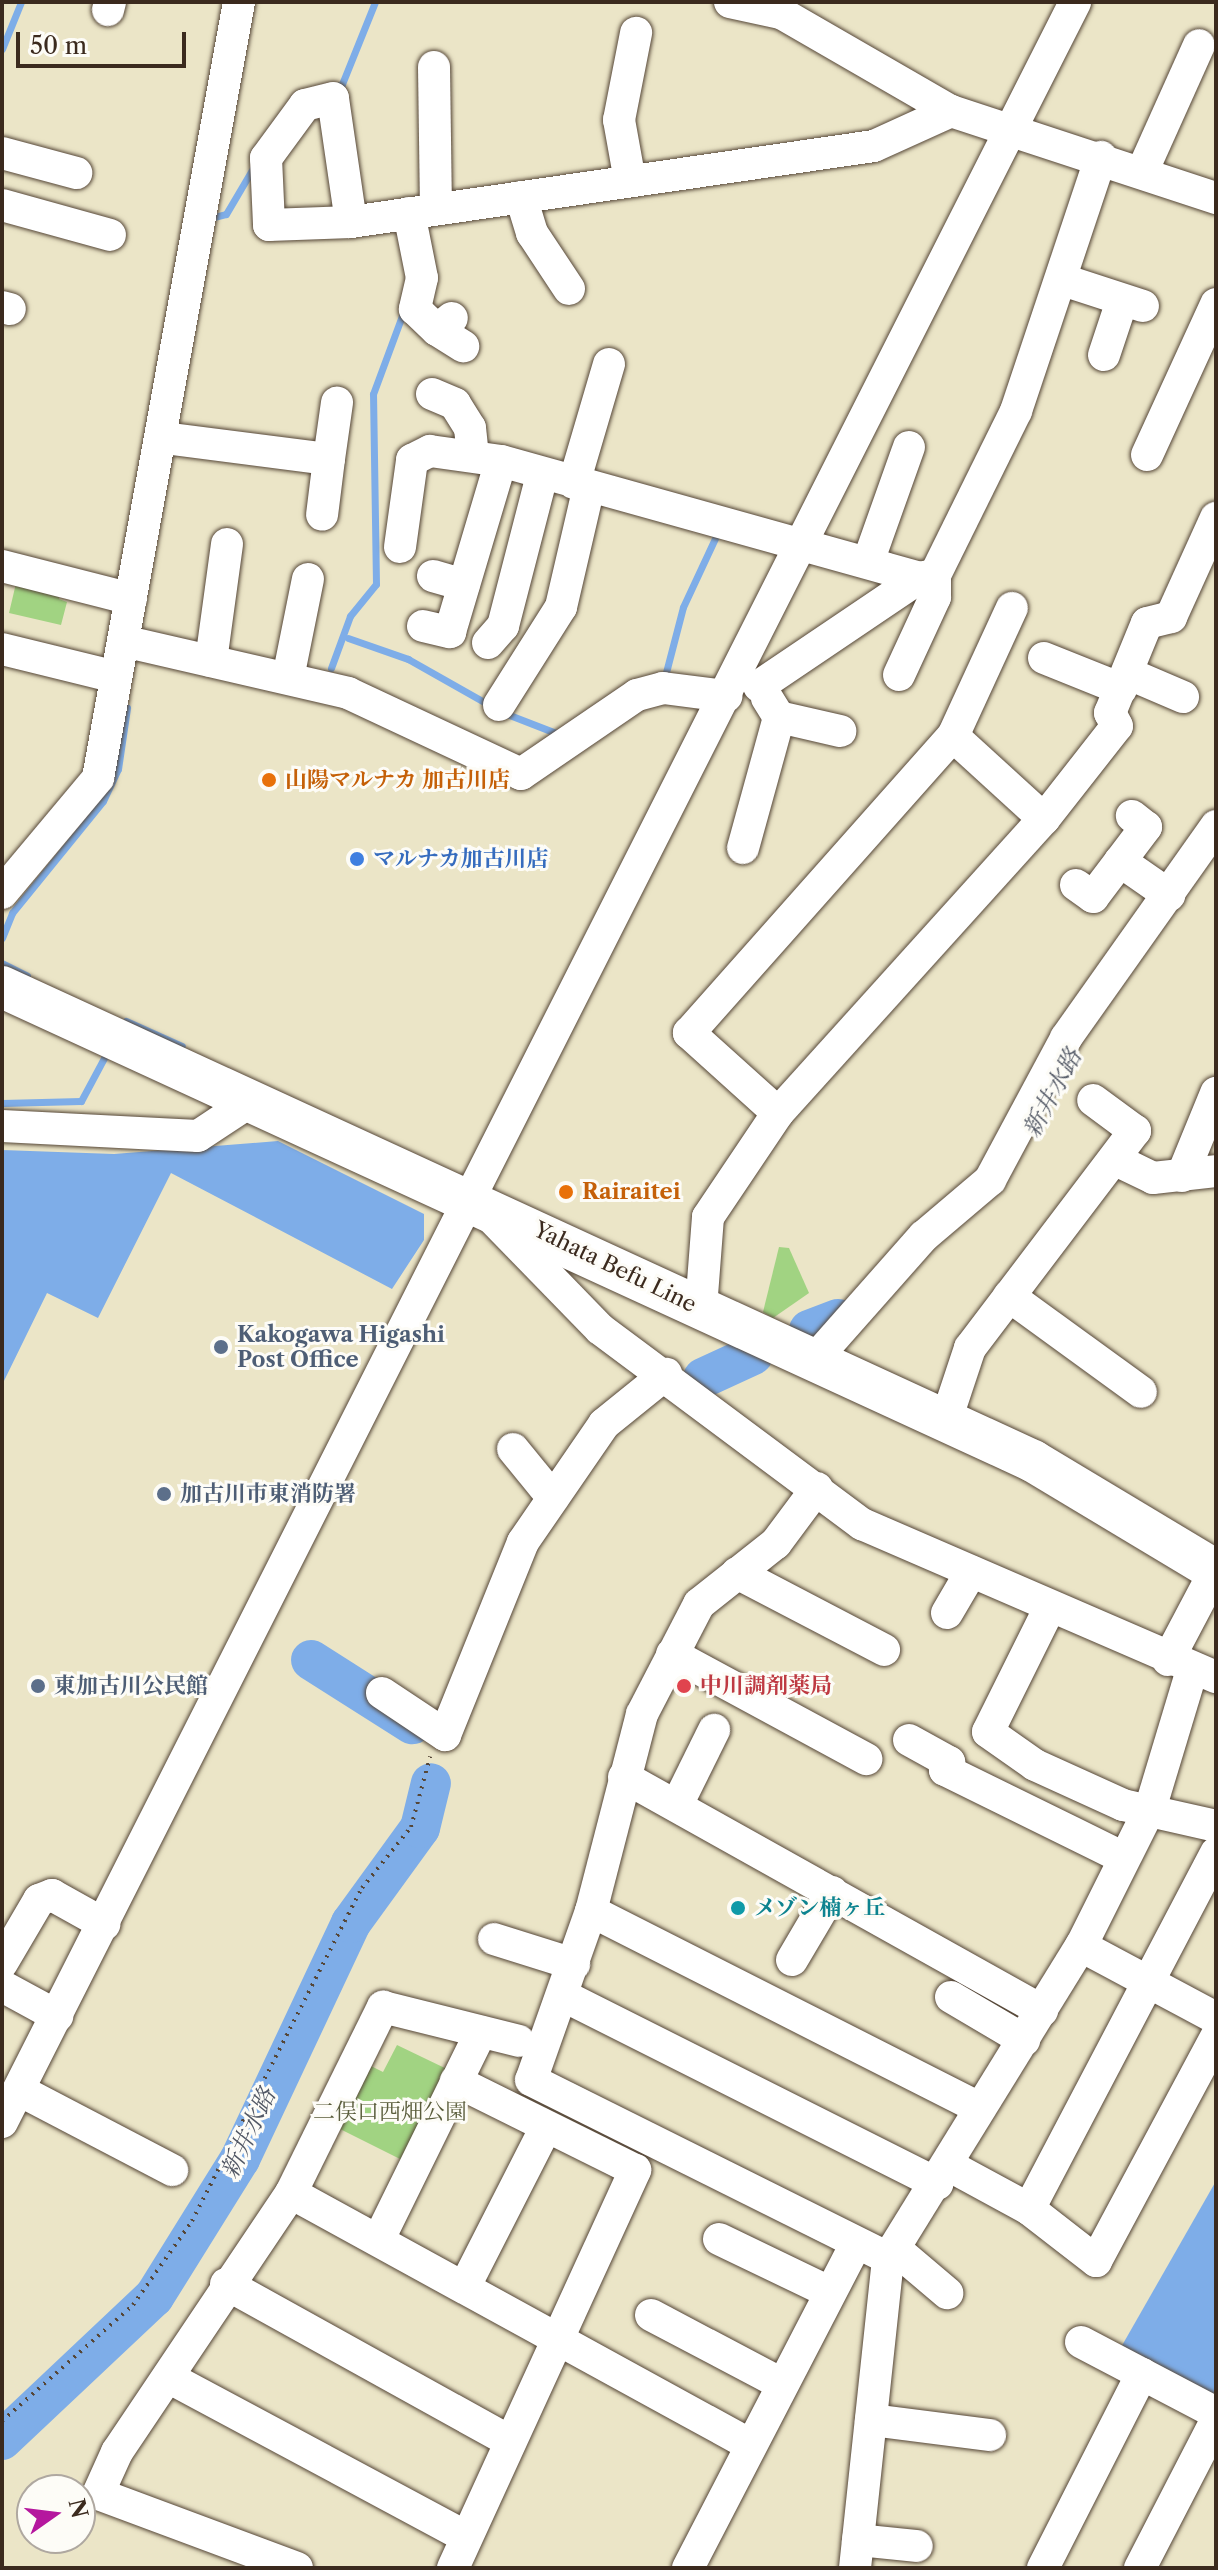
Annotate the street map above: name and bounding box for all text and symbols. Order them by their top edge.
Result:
scale bar [20,16,190,66]
text: 50 m [30,31,87,60]
place label: 山陽マルナカ 加古川店 [285,767,511,793]
marker: 山陽マルナカ 加古川店 [260,771,278,789]
place label: マルナカ加古川店 [373,846,549,872]
marker: マルナカ加古川店 [348,850,366,868]
water label: 新井水路 [1017,1044,1087,1142]
place label: Rairaitei [582,1179,680,1205]
marker: Rairaitei [557,1183,575,1201]
street label: Yahata Befu Line [529,1216,701,1318]
place label: Kakogawa Higashi Post Office [237,1321,445,1372]
marker: Kakogawa Higashi Post Office [212,1338,230,1356]
place label: 加古川市東消防署 [180,1481,356,1507]
marker: 加古川市東消防署 [155,1485,173,1503]
place label: 東加古川公民館 [54,1673,208,1699]
place label: 中川調剤薬局 [700,1673,832,1699]
marker: 東加古川公民館 [29,1677,47,1695]
marker: 中川調剤薬局 [675,1677,693,1695]
place label: メゾン楠ヶ丘 [754,1895,886,1921]
marker: メゾン楠ヶ丘 [729,1899,747,1917]
water label: 新井水路 [215,2083,281,2183]
park label: 二俣口西畑公園 [313,2099,467,2125]
north arrow [16,2474,96,2554]
text: N [62,2496,93,2521]

